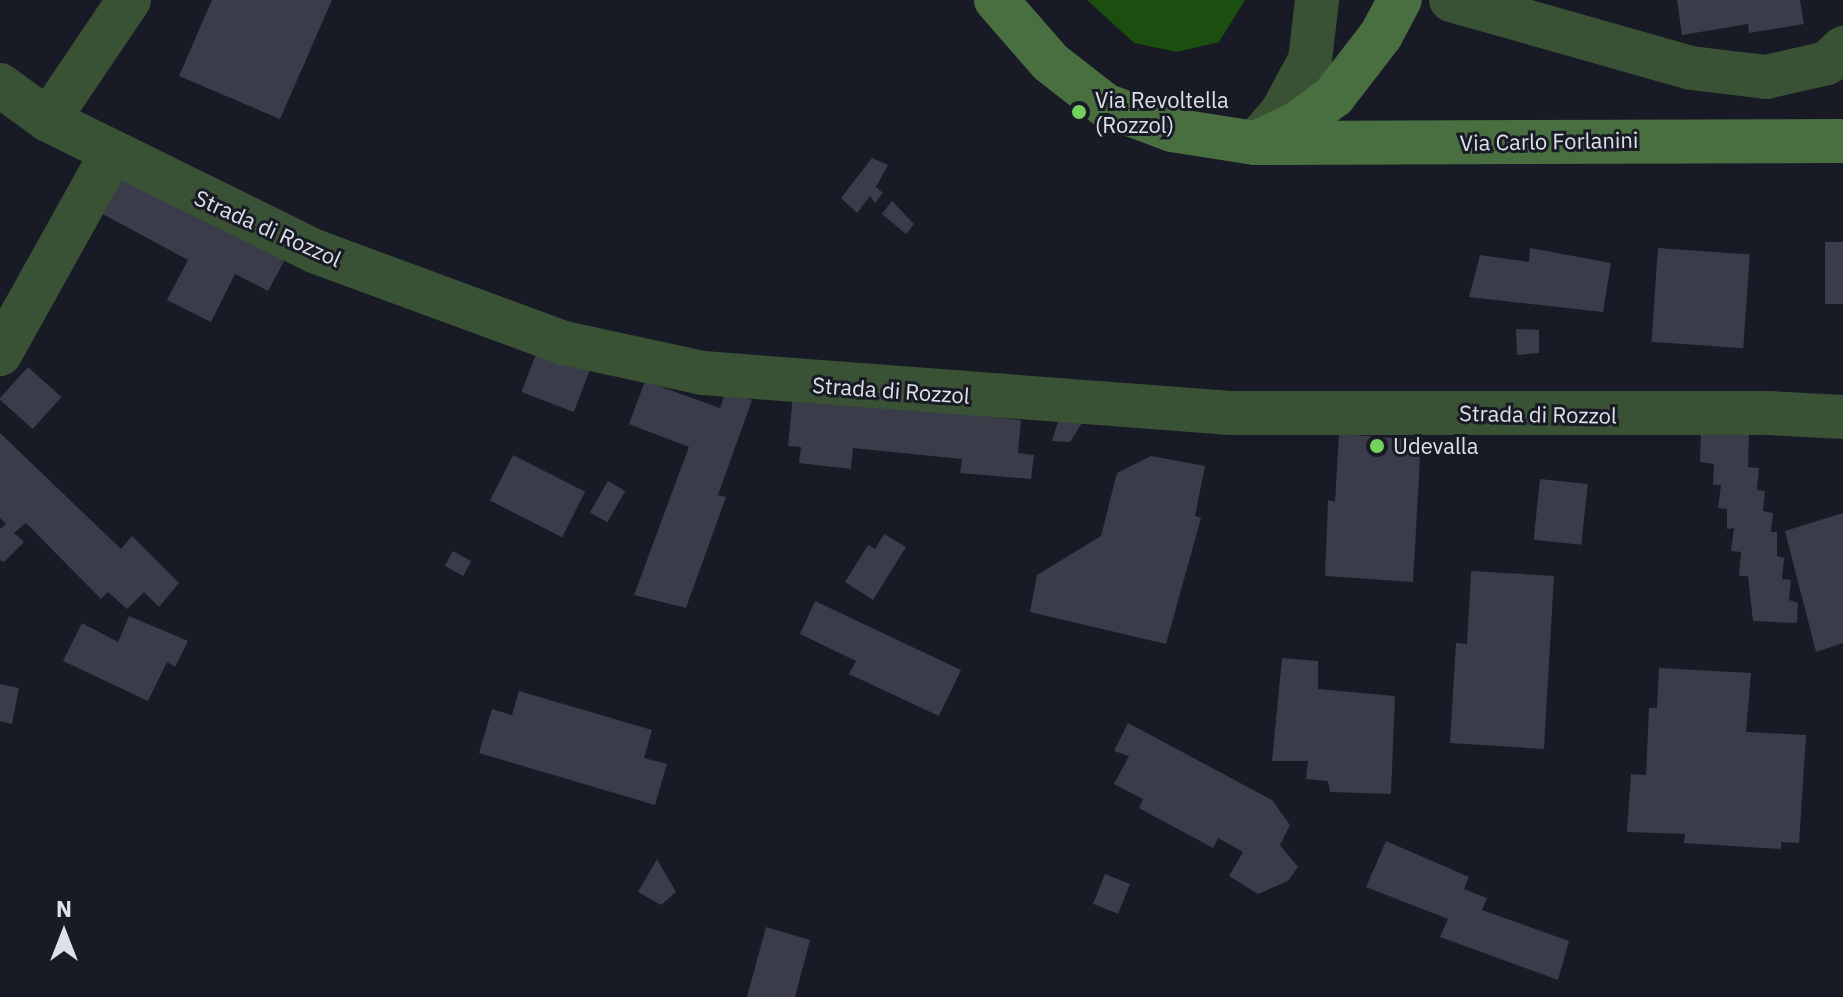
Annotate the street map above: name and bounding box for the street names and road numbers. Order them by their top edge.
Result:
street label: Via Carlo Forlanini [1459,126,1639,156]
street label: Strada di Rozzol [191,184,345,272]
street label: Strada di Rozzol [811,371,971,409]
street label: Strada di Rozzol [1459,399,1617,429]

